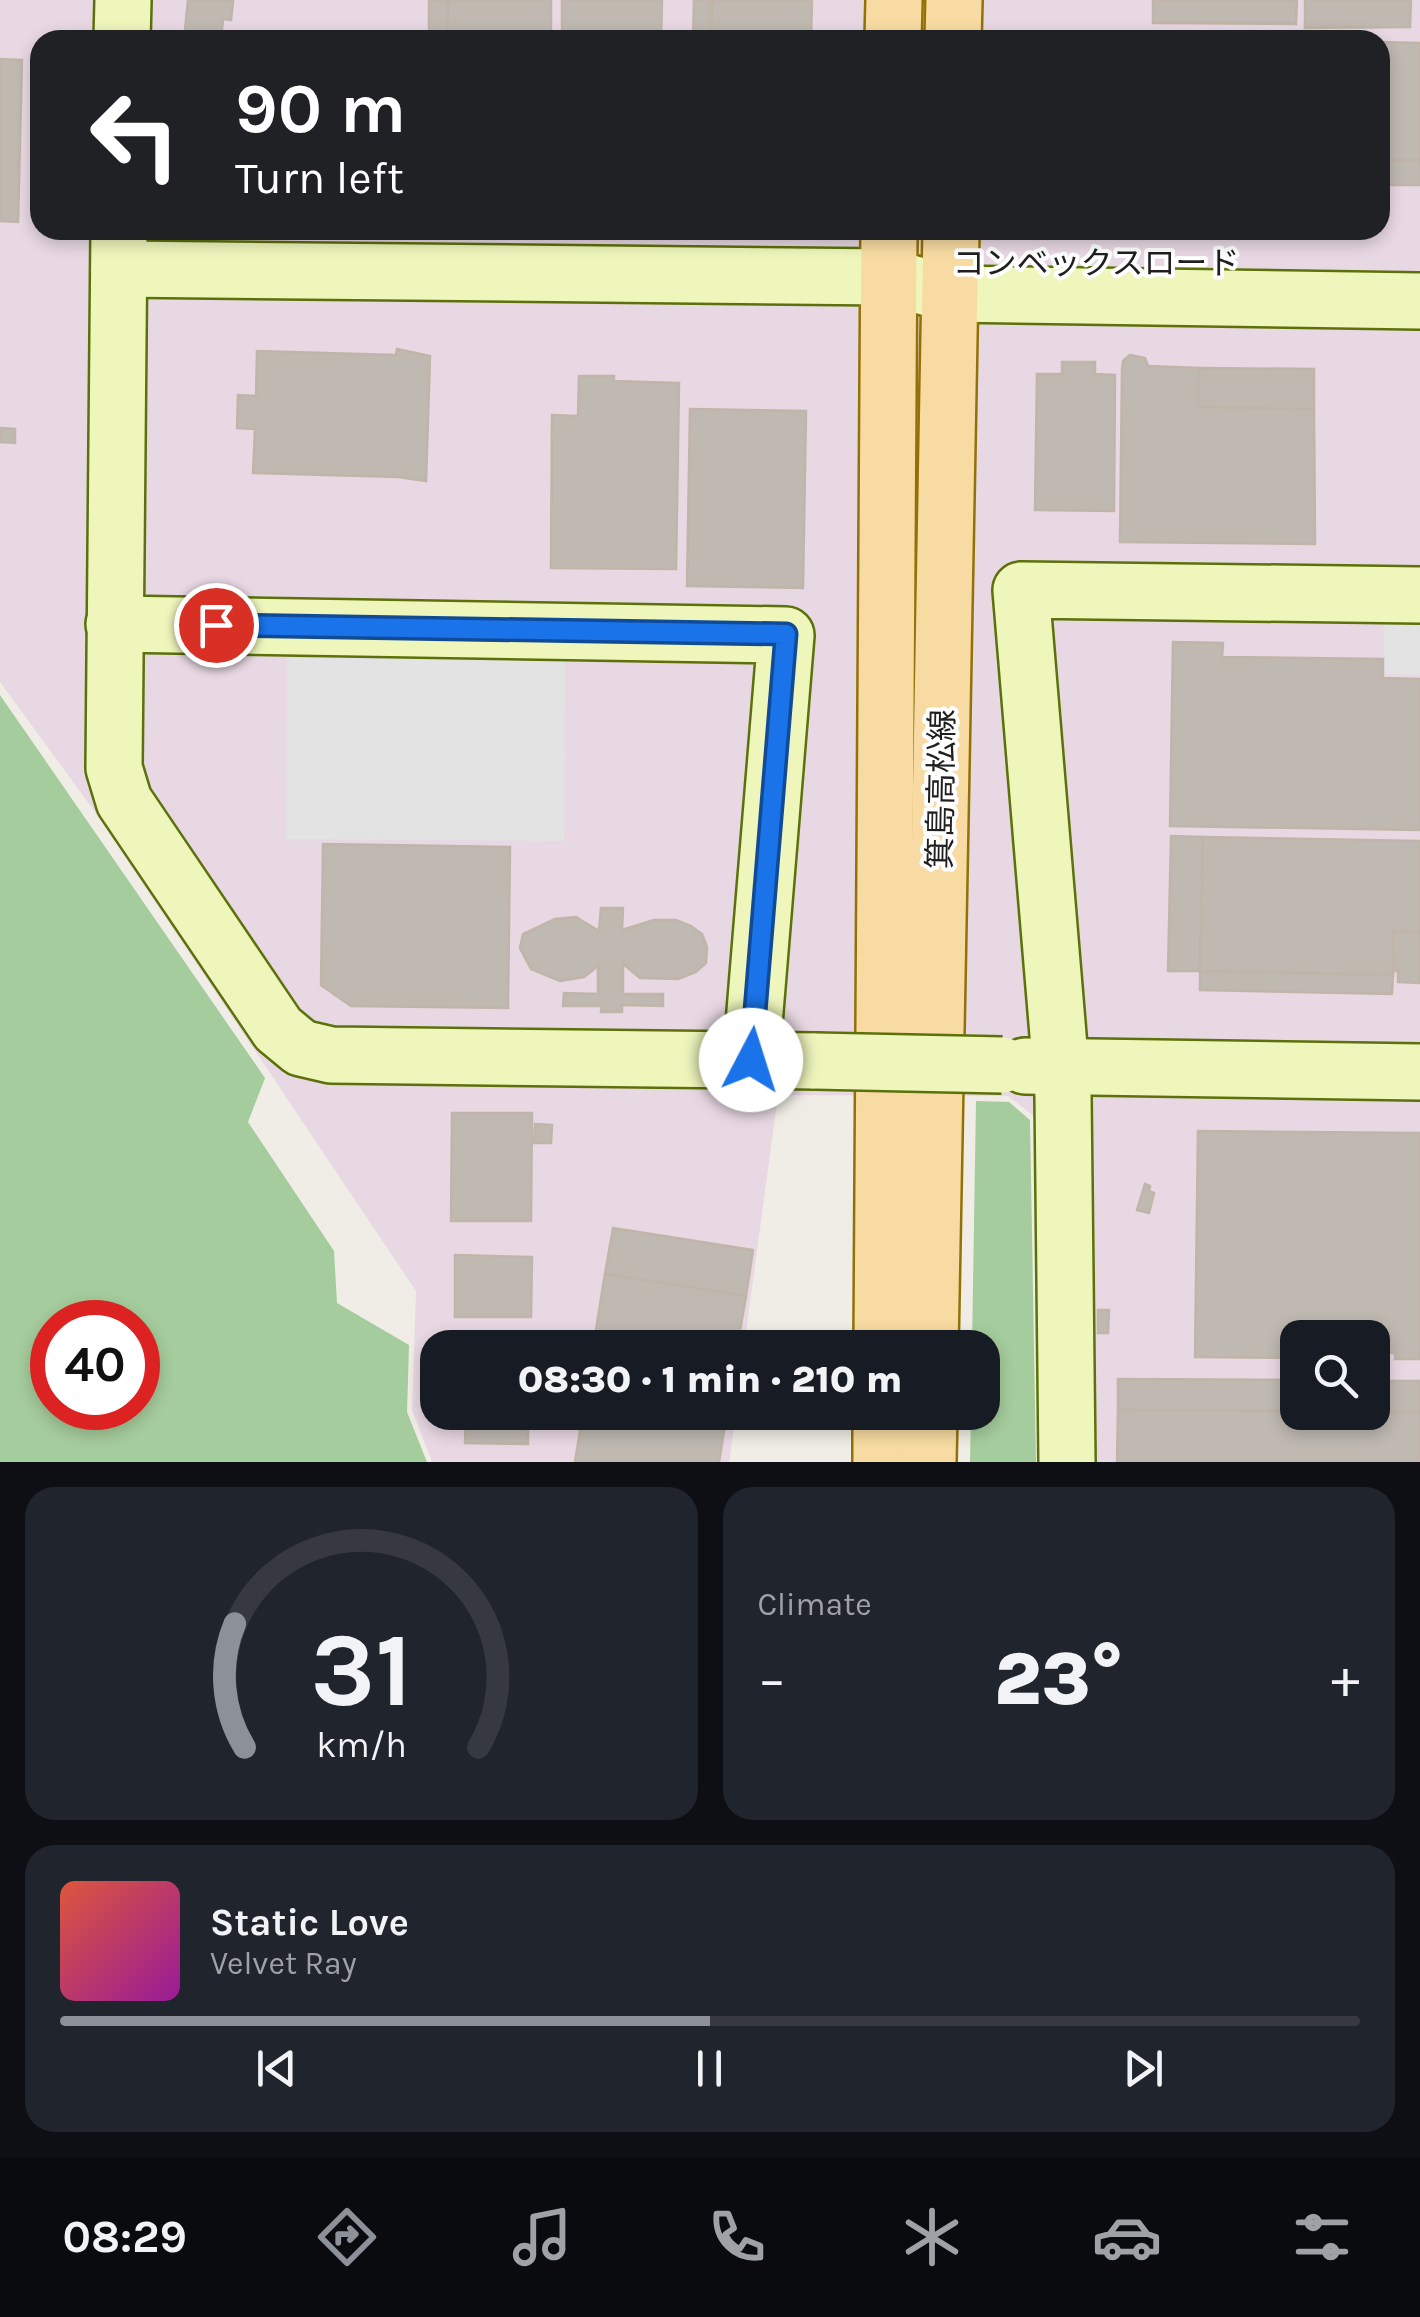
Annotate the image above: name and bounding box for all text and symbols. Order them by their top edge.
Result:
text: 90 m [235,68,406,150]
icon: left [70,70,200,200]
text: Turn left [235,152,404,204]
street label: コンベックスロード [952,245,1240,282]
pin [174,583,259,668]
icon: arrive [189,598,244,653]
street label: 箕島高松線 [922,709,961,869]
position arrow [699,1008,803,1112]
speed limit sign: 40 [30,1300,160,1430]
map controls [1280,1320,1390,1430]
button: search [1280,1320,1390,1430]
text: 08:30 · 1 min · 210 m [518,1357,902,1402]
text: Climate [758,1586,872,1623]
text: 31 [310,1610,412,1731]
text: 23° [994,1635,1123,1723]
text: − [758,1647,786,1711]
text: + [1331,1647,1360,1711]
text: km/h [316,1724,407,1766]
text: Static Love [210,1900,409,1945]
text: Velvet Ray [210,1945,357,1982]
icon: previous [249,2041,304,2096]
icon: pause [682,2041,737,2096]
icon: next [1116,2041,1171,2096]
icon: directions [312,2202,382,2272]
icon: music [507,2202,577,2272]
icon: phone [702,2202,772,2272]
icon: climate [897,2202,967,2272]
icon: car [1092,2202,1162,2272]
icon: filters [1287,2202,1357,2272]
text: 08:29 [63,2211,187,2263]

